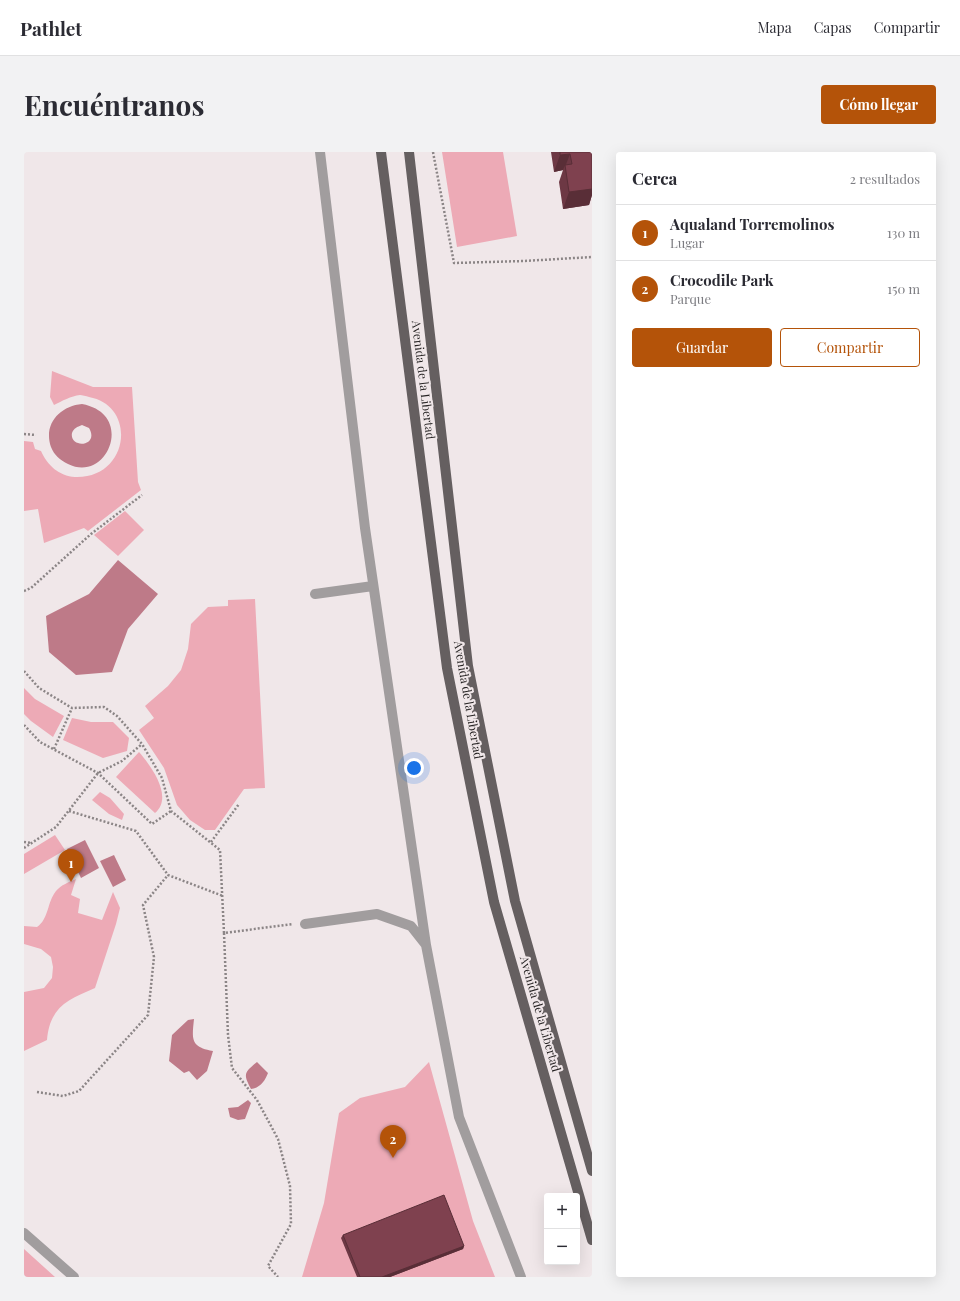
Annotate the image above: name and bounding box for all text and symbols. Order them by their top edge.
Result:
text: Pathlet [20,15,82,41]
text: Mapa [757,18,792,37]
text: Capas [814,18,852,37]
text: Compartir [874,18,940,37]
button: Cómo llegar [821,85,936,124]
text: Encuéntranos [24,86,204,123]
text: Cerca [632,167,677,189]
text: 2 resultados [850,170,920,187]
text: Aqualand Torremolinos [670,214,834,234]
text: 1 [643,224,647,241]
text: 130 m [887,224,920,241]
text: Lugar [670,234,704,251]
text: Crocodile Park [670,270,774,290]
text: 2 [642,280,648,297]
text: 150 m [887,280,920,297]
text: Parque [670,290,711,307]
street label: Avenida de la Libertad [409,318,439,440]
button: Guardar [632,328,772,367]
button: Compartir [780,328,920,367]
street label: Avenida de la Libertad [451,638,487,760]
your location [404,758,424,778]
pin: 1 [58,849,84,882]
street label: Avenida de la Libertad [516,953,565,1073]
pin: 2 [380,1125,406,1158]
map controls [544,1193,580,1265]
button: + [544,1193,580,1229]
button: − [544,1229,580,1265]

